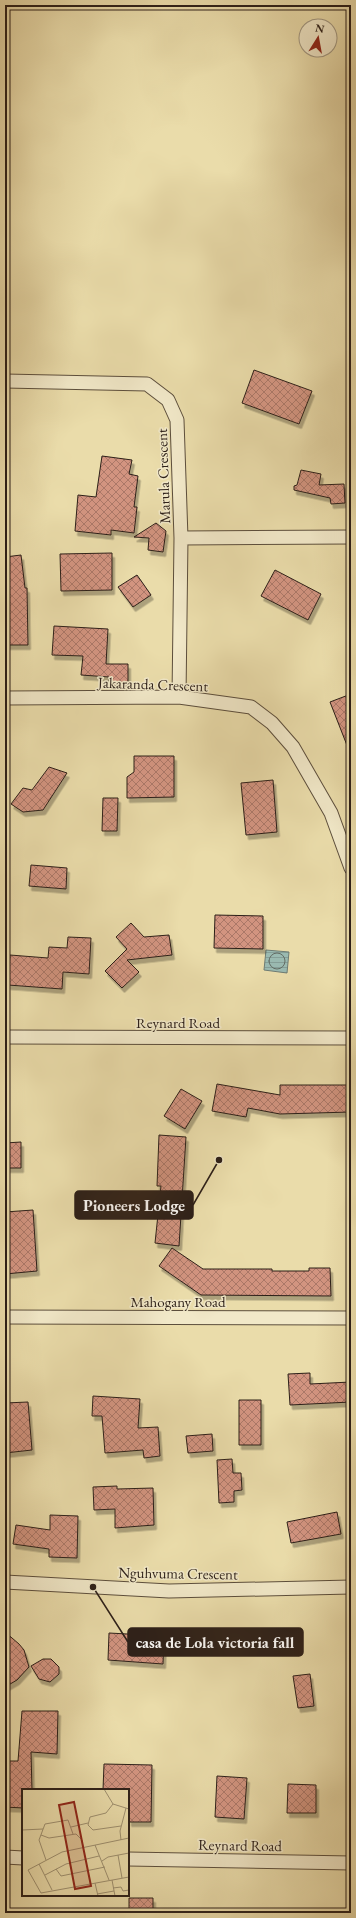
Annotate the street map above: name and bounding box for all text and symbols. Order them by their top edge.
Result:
north arrow [298,18,338,58]
text: N [314,20,326,36]
street label: Marula Crescent [152,428,174,524]
street label: Jakaranda Crescent [96,673,209,695]
street label: Reynard Road [136,1013,220,1032]
callout: Pioneers Lodge [75,1191,193,1219]
text: Pioneers Lodge [83,1195,185,1216]
street label: Mahogany Road [130,1292,226,1311]
street label: Nguhvuma Crescent [118,1562,238,1584]
callout: casa de Lola victoria fall [128,1628,303,1656]
text: casa de Lola victoria fall [136,1632,295,1653]
inset map [22,1789,129,1896]
street label: Reynard Road [198,1835,283,1855]

